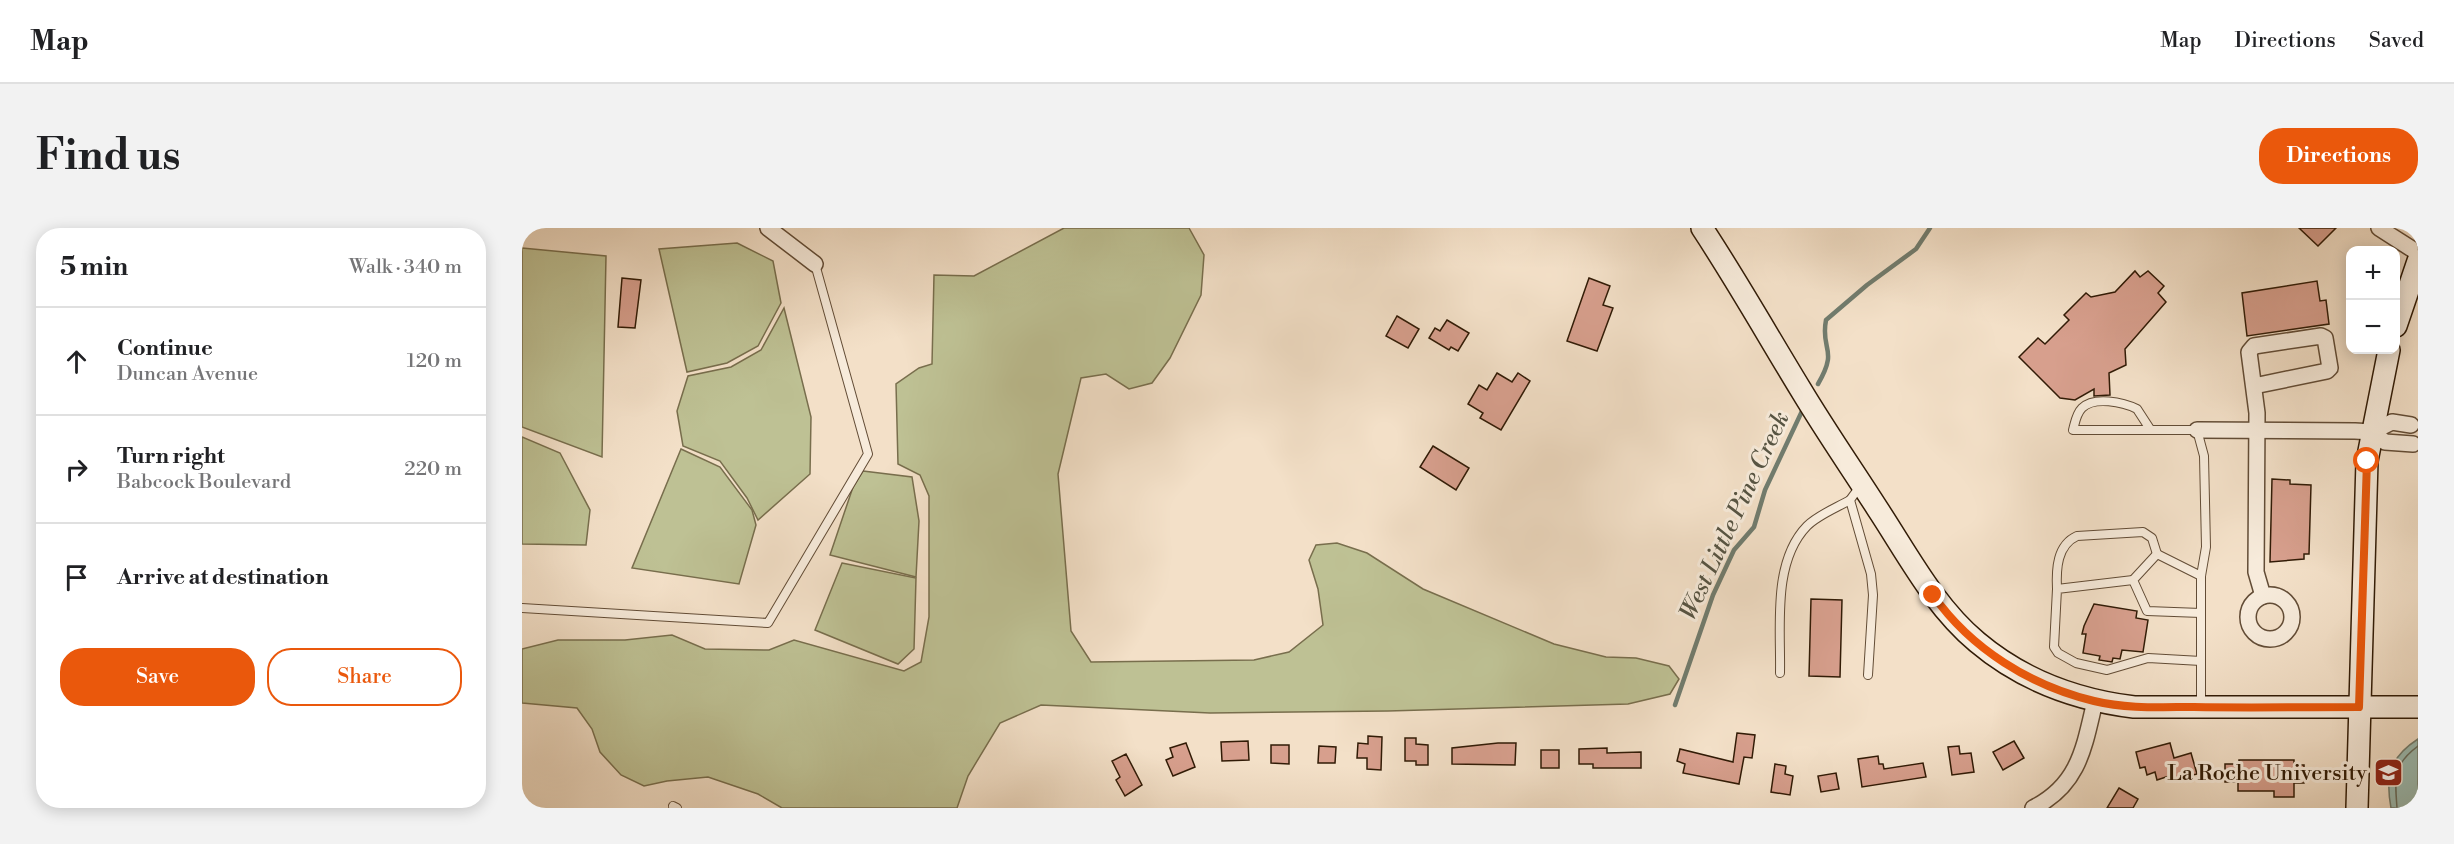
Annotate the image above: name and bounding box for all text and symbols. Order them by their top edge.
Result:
text: Map [30,24,89,59]
text: Map [2160,28,2202,54]
text: Directions [2235,28,2336,54]
text: Saved [2369,28,2424,54]
button: Directions [2259,128,2418,184]
text: Find us [36,130,180,183]
map controls [2346,246,2400,354]
button: + [2346,246,2400,300]
text: 5 min [60,251,128,283]
text: Walk · 340 m [349,255,462,280]
button: − [2346,300,2400,354]
text: Continue [117,335,213,362]
icon: ahead [60,345,93,378]
text: 120 m [407,349,462,374]
text: Duncan Avenue [117,362,258,387]
water label: West Little Pine Creek [1673,407,1797,625]
text: Turn right [117,443,225,470]
route start [2353,447,2379,473]
icon: right [60,453,93,486]
text: 220 m [404,457,462,482]
text: Babcock Boulevard [117,470,291,495]
icon: arrive [60,561,93,594]
text: Arrive at destination [117,564,329,591]
route end [1919,581,1945,607]
button: Save [60,648,255,706]
button: Share [267,648,462,706]
school or university icon: La Roche University [2372,757,2404,789]
place label: La Roche University [2167,760,2367,787]

